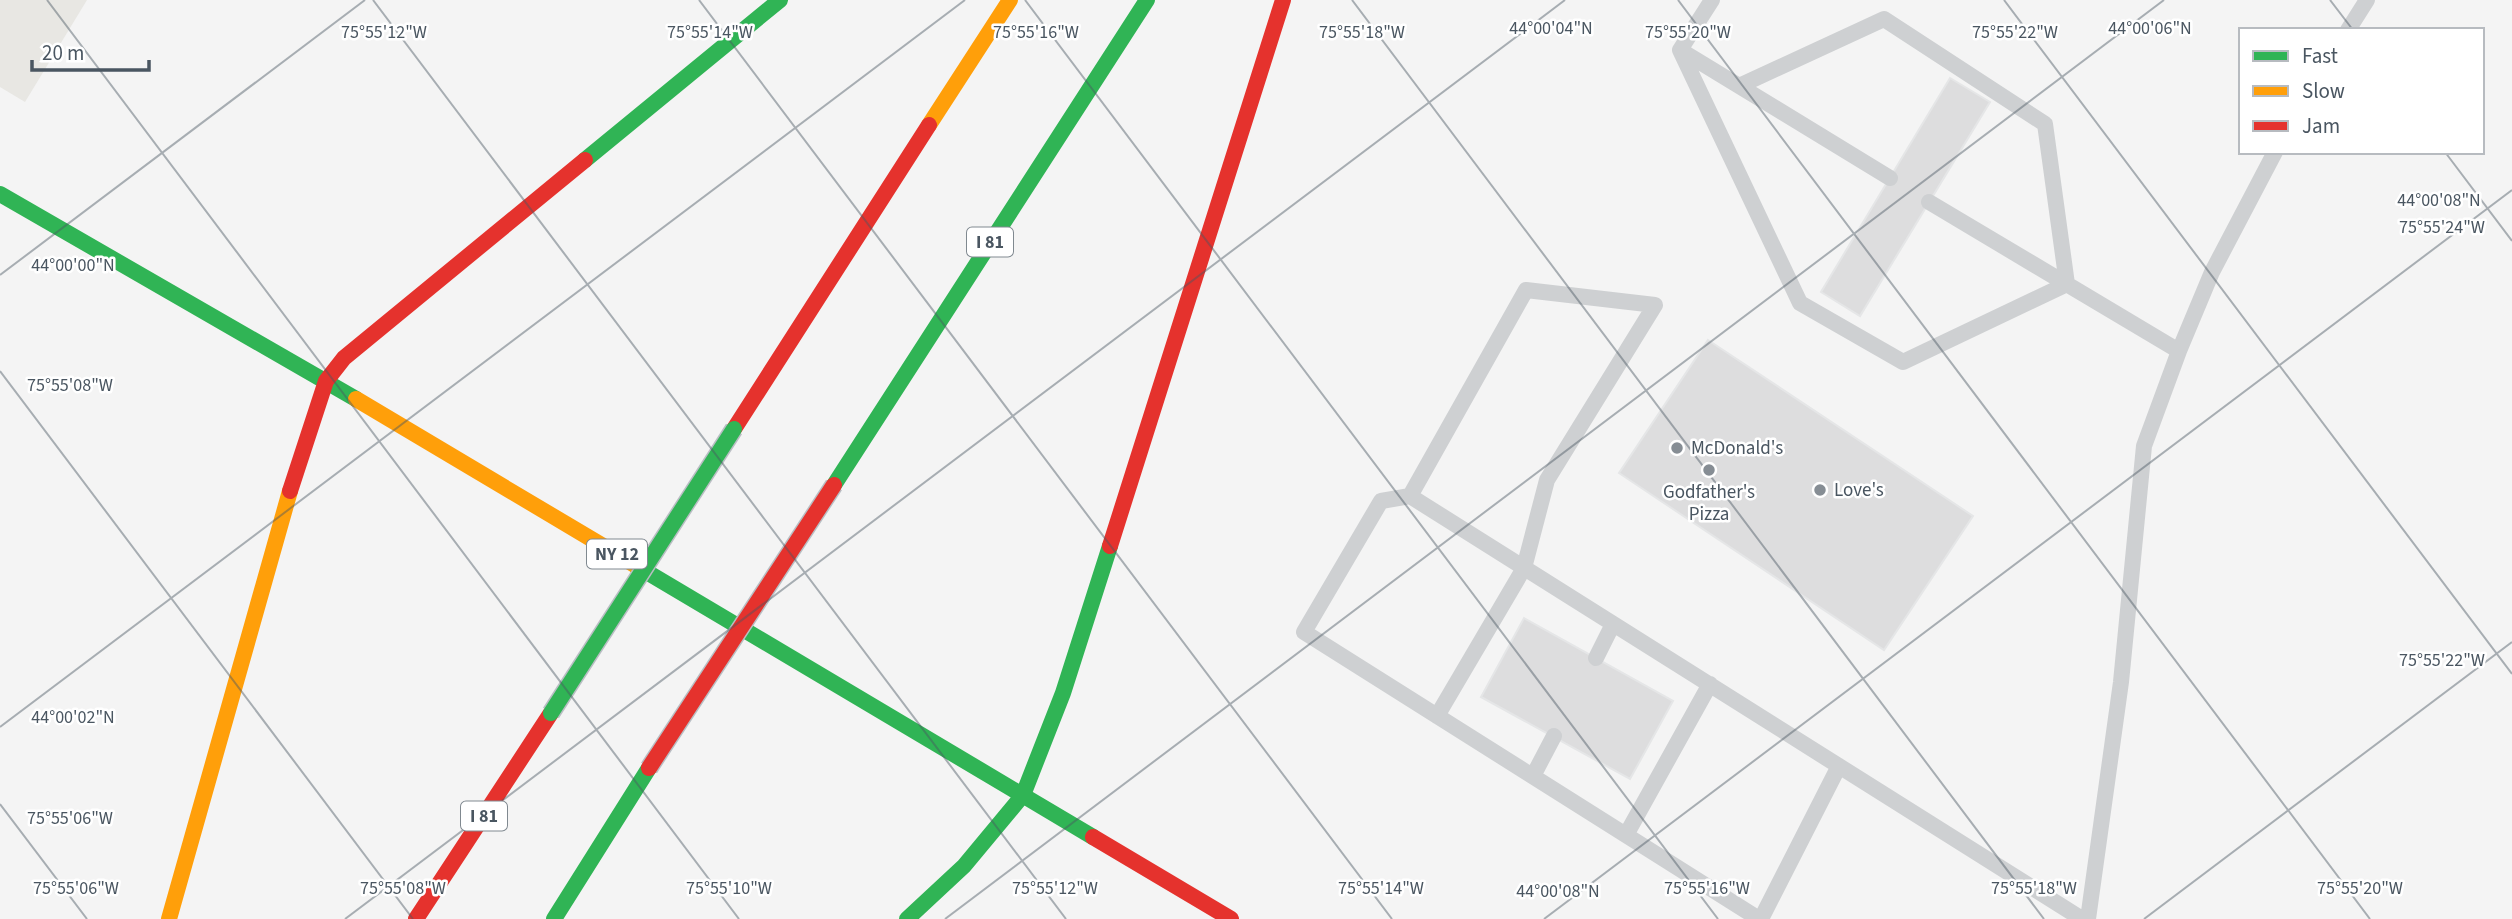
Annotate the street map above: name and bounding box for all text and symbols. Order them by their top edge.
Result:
text: 44°00'04"N [1509,16,1593,41]
text: 44°00'06"N [2108,16,2192,41]
text: 75°55'12"W [341,20,427,45]
text: 75°55'14"W [667,20,753,45]
text: 75°55'16"W [993,20,1079,45]
text: 75°55'18"W [1319,20,1405,45]
text: 75°55'20"W [1645,20,1731,45]
text: 75°55'22"W [1972,20,2058,45]
scale bar [32,28,149,72]
legend [2239,28,2484,154]
text: 20 m [42,38,84,68]
text: Fast [2302,41,2338,71]
text: Slow [2302,76,2345,106]
text: Jam [2302,111,2340,141]
text: 44°00'08"N [2397,188,2481,213]
text: 75°55'24"W [2399,215,2485,240]
road number: I 81 [967,228,1013,256]
text: 44°00'00"N [31,253,115,278]
text: 75°55'08"W [27,373,113,398]
place label: McDonald's [1691,435,1783,462]
marker: McDonald's [1669,440,1685,456]
marker: Godfather's Pizza [1701,462,1717,478]
place label: Love's [1834,477,1884,504]
place label: Godfather's Pizza [1663,479,1755,528]
marker: Love's [1812,482,1828,498]
road number: NY 12 [587,540,647,568]
text: 75°55'22"W [2399,648,2485,673]
text: 44°00'02"N [31,705,115,730]
road number: I 81 [461,802,507,830]
text: 75°55'06"W [27,806,113,831]
text: 75°55'06"W [33,876,119,901]
text: 75°55'08"W [360,876,446,901]
text: 75°55'10"W [686,876,772,901]
text: 75°55'12"W [1012,876,1098,901]
text: 75°55'14"W [1338,876,1424,901]
text: 75°55'16"W [1664,876,1750,901]
text: 75°55'18"W [1991,876,2077,901]
text: 75°55'20"W [2317,876,2403,901]
text: 44°00'08"N [1516,879,1600,904]

